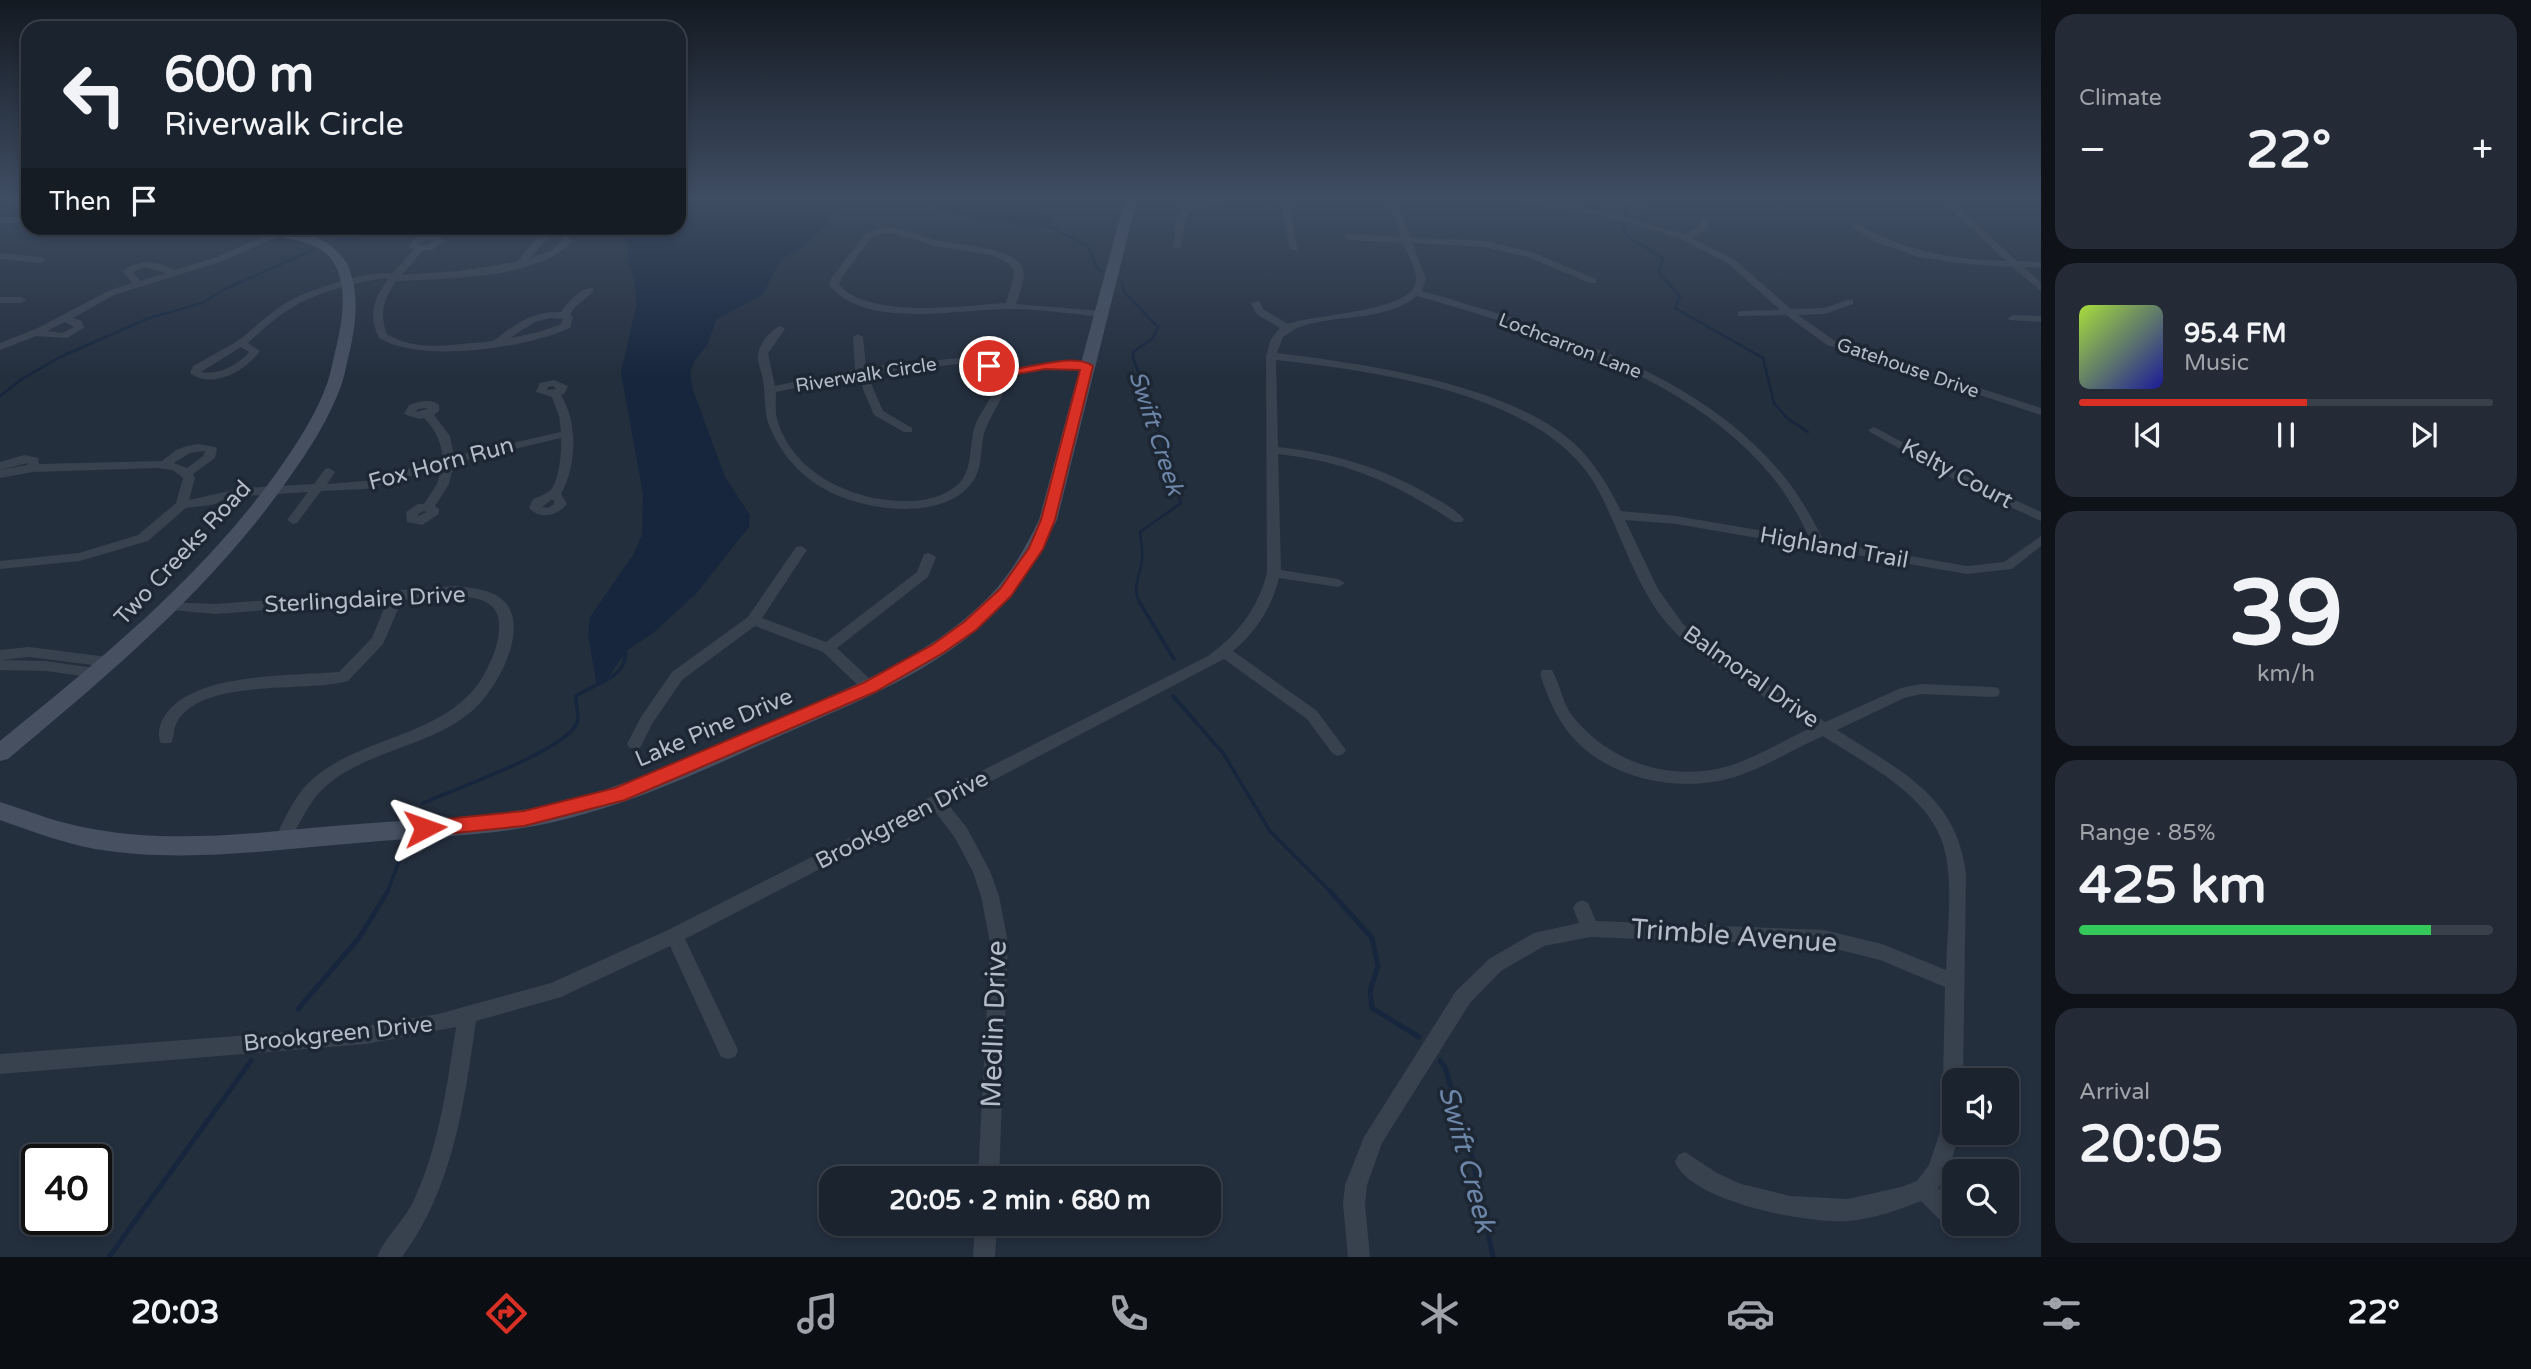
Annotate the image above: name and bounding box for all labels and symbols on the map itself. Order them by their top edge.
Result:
street label: Lochcarron Lane [1495,309,1645,383]
street label: Gatehouse Drive [1834,333,1982,403]
pin [959,336,1019,396]
street label: Riverwalk Circle [794,353,938,397]
water label: Swift Creek [1122,367,1190,501]
street label: Fox Horn Run [365,431,517,497]
street label: Kelty Court [1896,433,2018,515]
street label: Two Creeks Road [109,475,257,631]
street label: Highland Trail [1758,521,1910,575]
street label: Sterlingdaire Drive [264,581,466,619]
street label: Balmoral Drive [1678,620,1824,734]
street label: Lake Pine Drive [631,682,797,774]
street label: Brookgreen Drive [811,764,993,876]
position arrow [388,791,462,865]
street label: Trimble Avenue [1630,912,1838,960]
street label: Medlin Drive [974,940,1014,1108]
street label: Brookgreen Drive [242,1010,434,1058]
water label: Swift Creek [1431,1082,1503,1238]
speed limit sign: 40 [21,1144,112,1235]

